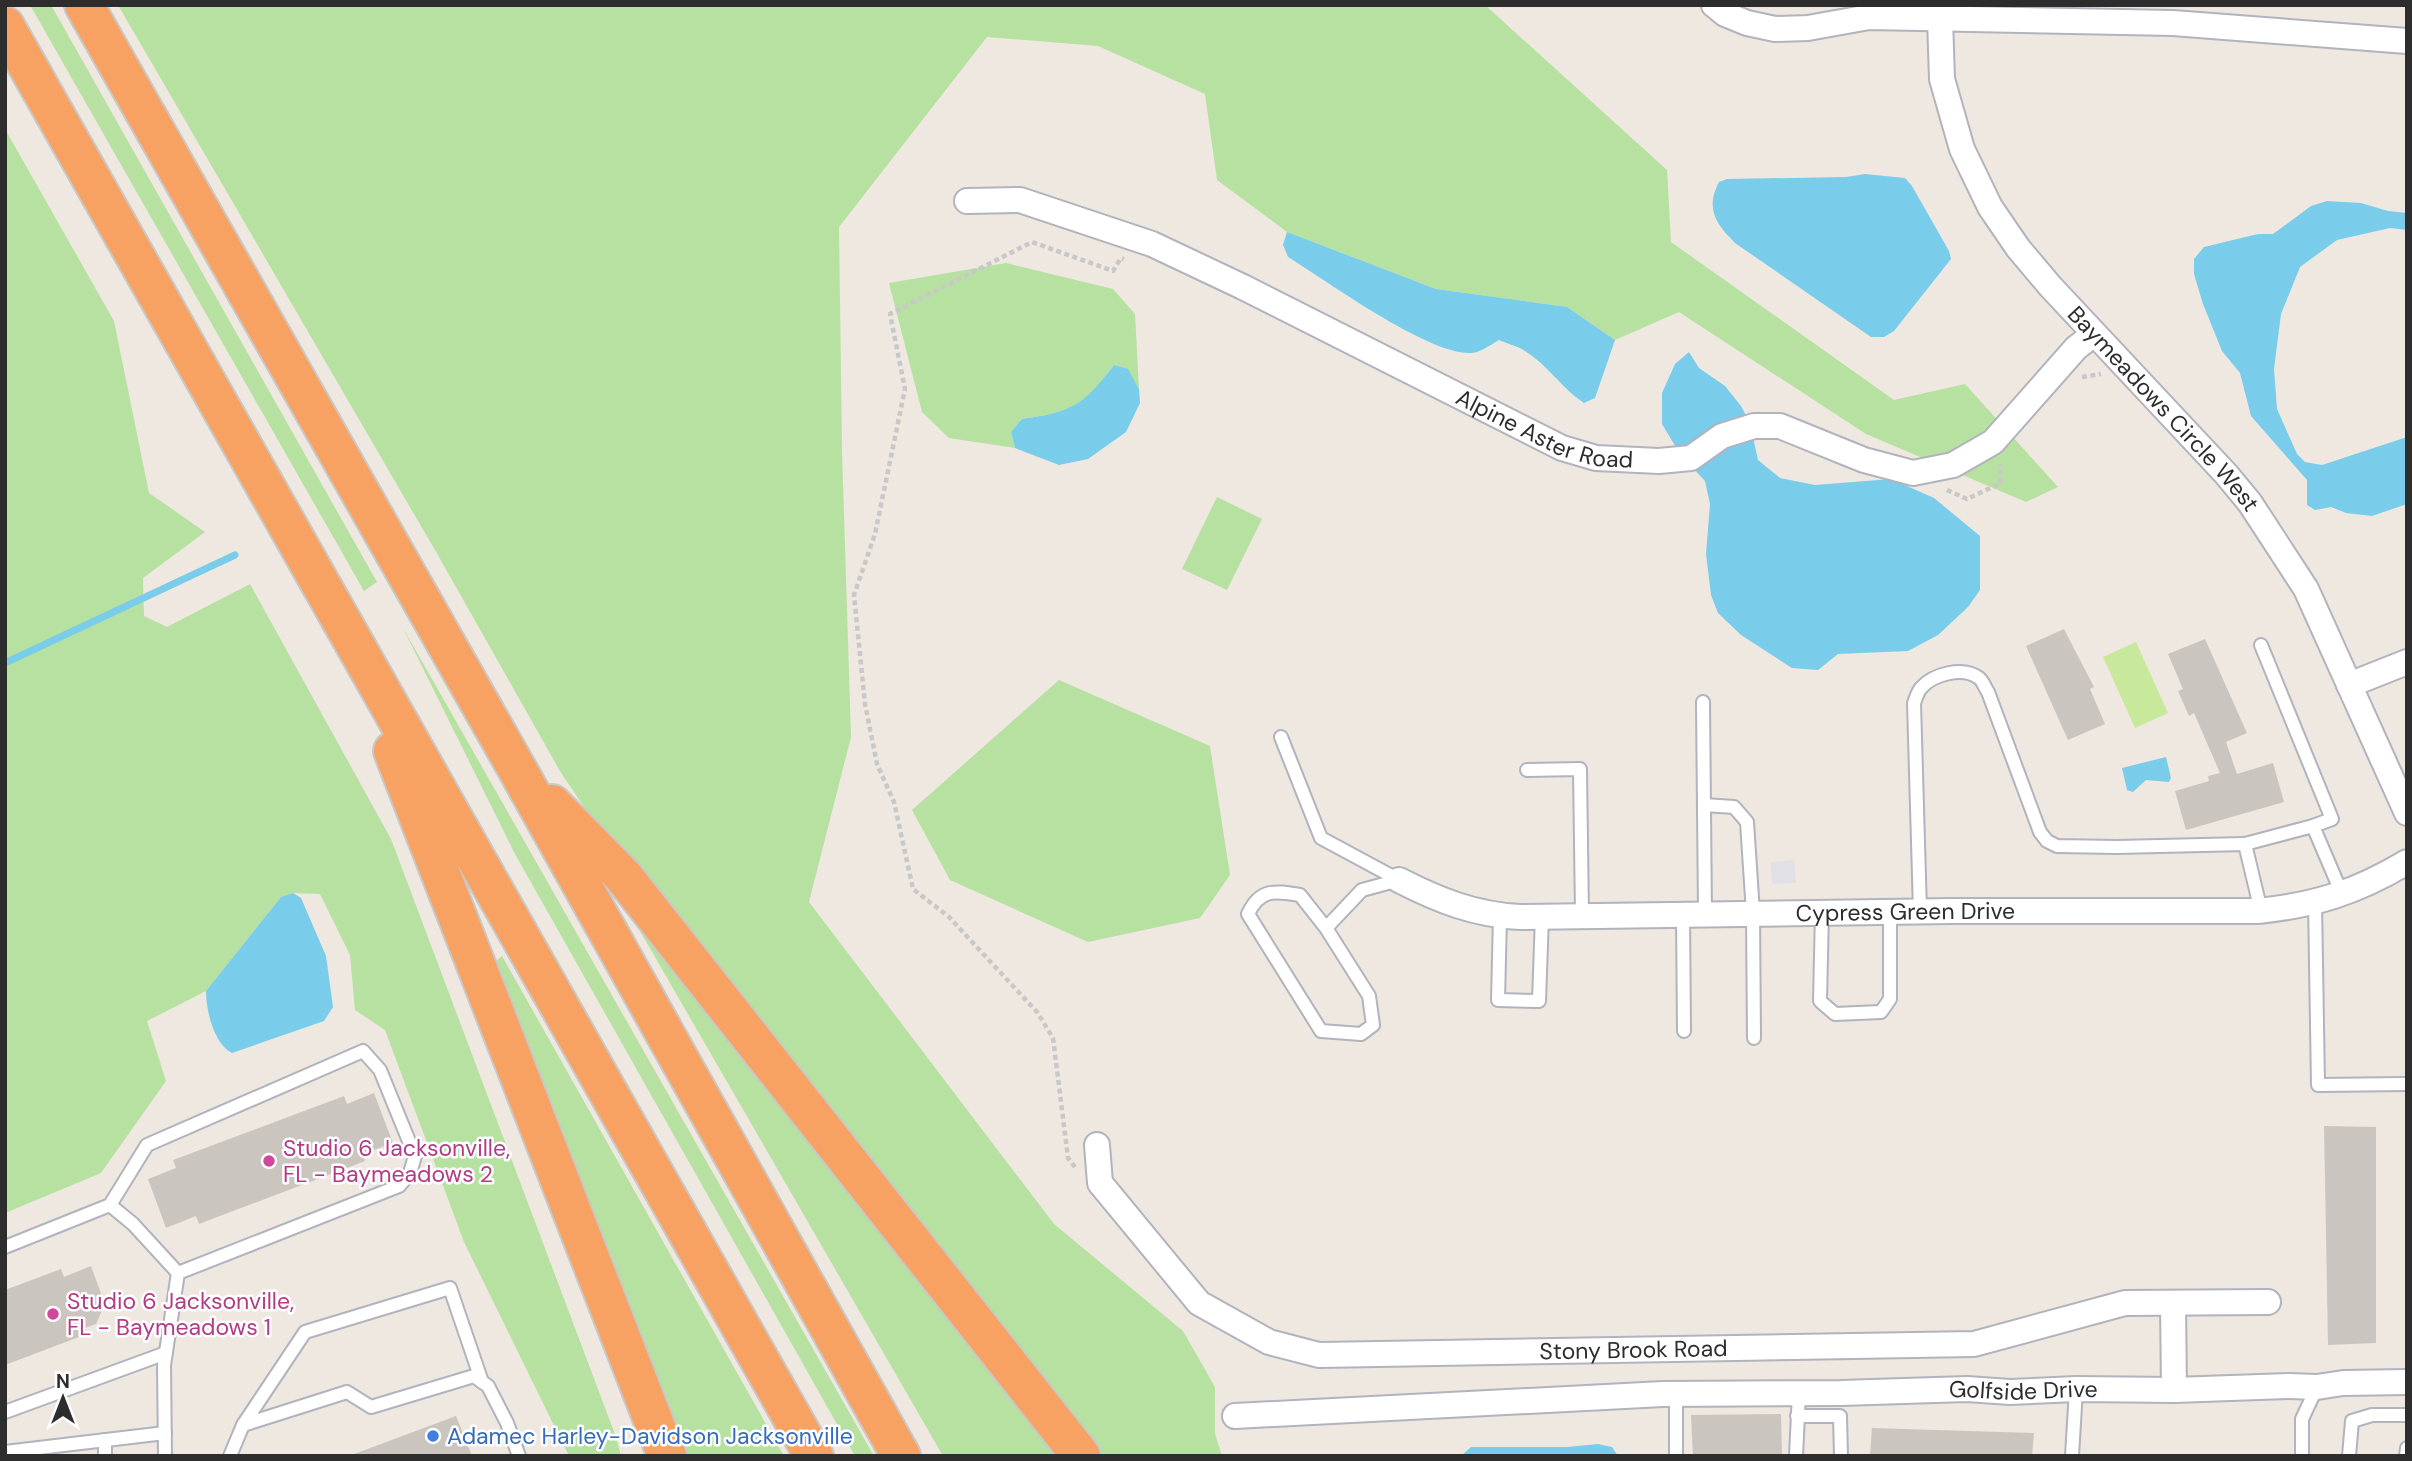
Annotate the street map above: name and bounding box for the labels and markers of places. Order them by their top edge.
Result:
place label: Studio 6 Jacksonville, FL - Baymeadows 2 [283,1133,510,1189]
marker: Studio 6 Jacksonville, FL - Baymeadows 2 [261,1153,277,1169]
place label: Studio 6 Jacksonville, FL - Baymeadows 1 [67,1286,294,1342]
marker: Studio 6 Jacksonville, FL - Baymeadows 1 [45,1306,61,1322]
place label: Adamec Harley-Davidson Jacksonville [447,1421,853,1451]
marker: Adamec Harley-Davidson Jacksonville [425,1428,441,1444]

